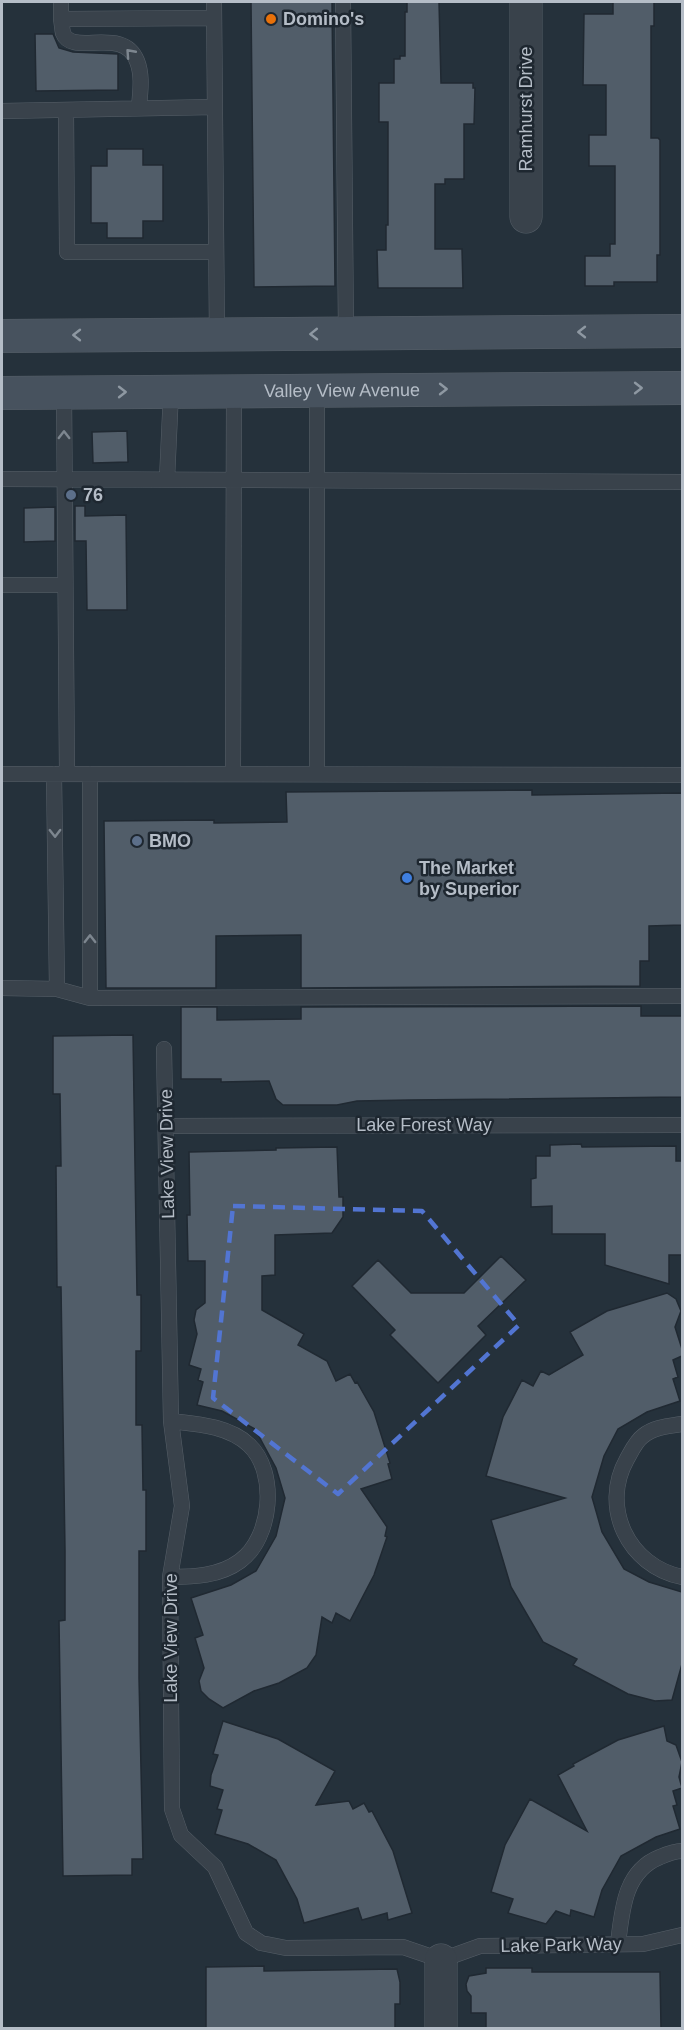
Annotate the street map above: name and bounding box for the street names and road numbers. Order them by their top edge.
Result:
street label: Ramhurst Drive [516,46,536,172]
street label: Valley View Avenue [264,380,420,401]
street label: Lake View Drive [156,1089,178,1219]
street label: Lake Forest Way [356,1115,492,1135]
street label: Lake View Drive [161,1573,181,1703]
street label: Lake Park Way [500,1934,622,1956]

